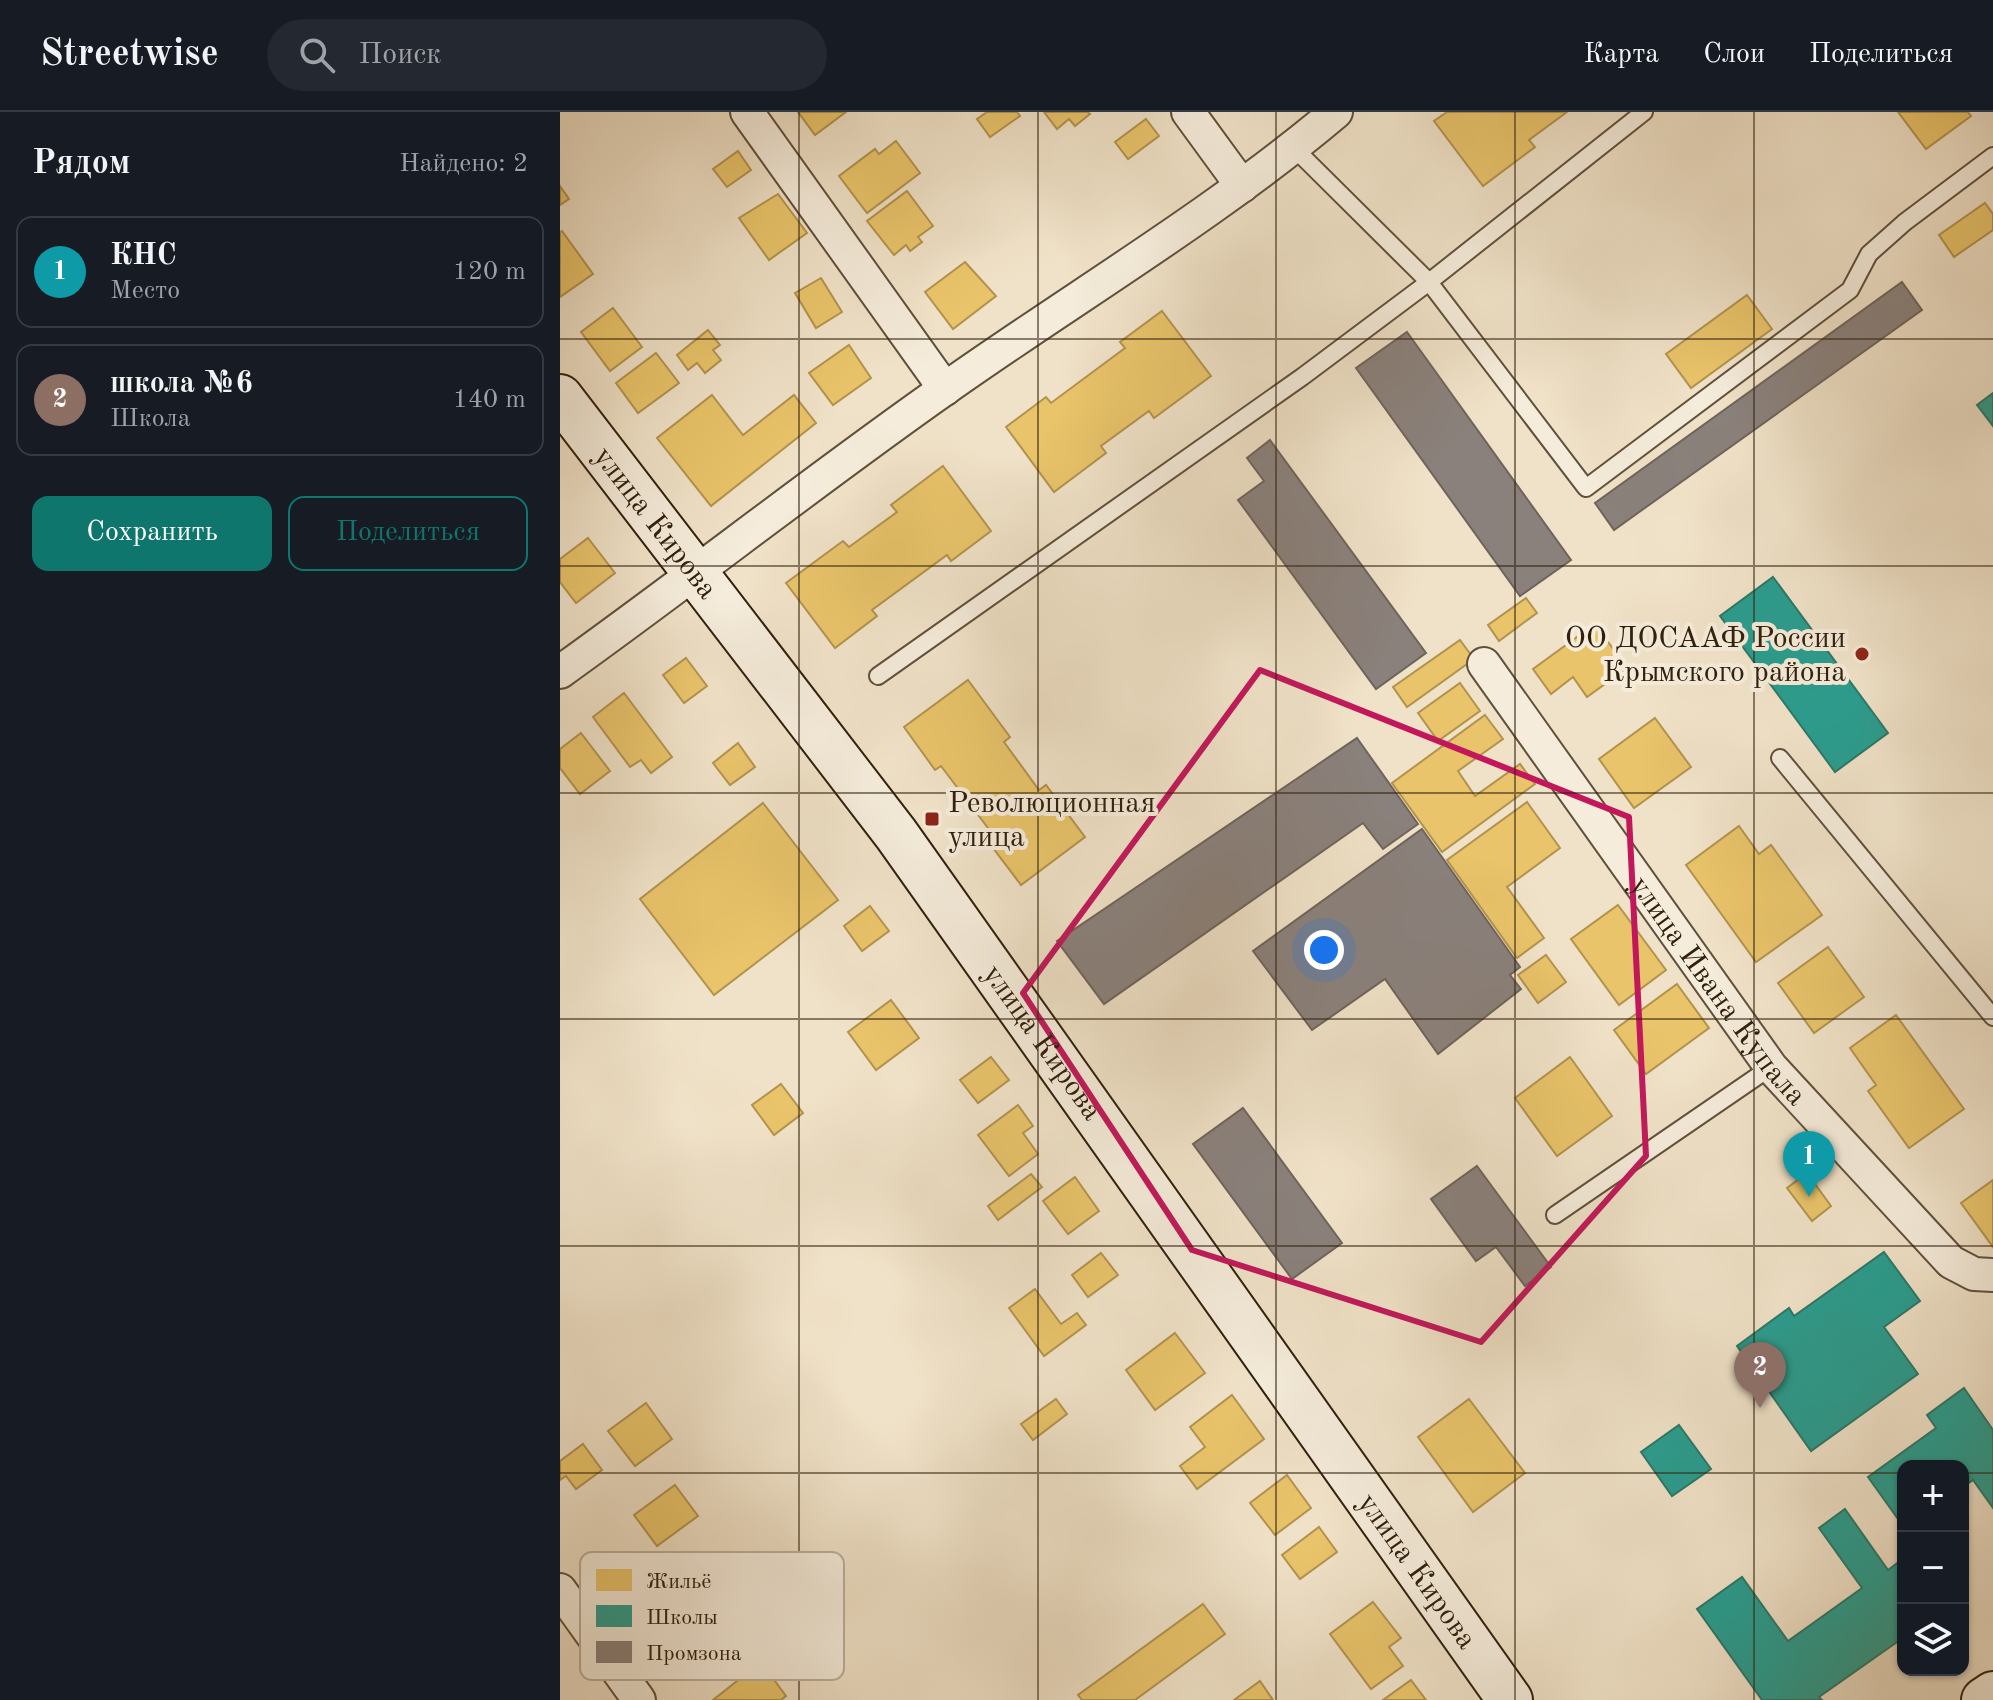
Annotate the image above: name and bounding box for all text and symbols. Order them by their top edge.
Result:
search box [267,19,827,91]
icon: search [295,33,339,77]
text: Streetwise [40,36,219,74]
text: Поиск [359,40,441,70]
text: Карта [1583,41,1659,69]
text: Слои [1703,41,1765,69]
text: Поделиться [1809,41,1953,69]
text: Рядом [32,147,131,181]
text: Найдено: 2 [399,151,528,177]
text: КНС [110,241,177,271]
text: 1 [52,259,68,285]
text: 120 m [453,259,526,285]
text: Место [110,278,180,304]
text: школа №6 [110,369,253,399]
text: 2 [52,387,68,413]
text: 140 m [453,387,526,413]
text: Школа [110,406,191,432]
street label: улица Кирова [587,442,722,605]
button: Сохранить [32,496,272,571]
button: Поделиться [288,496,528,571]
place label: ОО ДОСААФ России Крымского района [1565,624,1846,688]
marker: ОО ДОСААФ России Крымского района [1853,645,1871,663]
place label: Революционная улица [948,789,1156,853]
marker: Революционная улица [923,810,941,828]
street label: улица Ивана Купала [1623,871,1811,1112]
your location [1304,930,1344,970]
street label: улица Кирова [977,960,1107,1126]
pin: 1 [1783,1131,1835,1197]
pin: 2 [1734,1342,1786,1408]
map controls [1897,1460,1969,1676]
button: + [1897,1460,1969,1532]
street label: улица Кирова [1351,1488,1482,1655]
button: − [1897,1532,1969,1604]
legend [580,1552,844,1680]
text: Жильё [646,1571,711,1593]
button: layers [1897,1604,1969,1676]
text: Школы [646,1607,718,1629]
text: Промзона [646,1643,742,1665]

